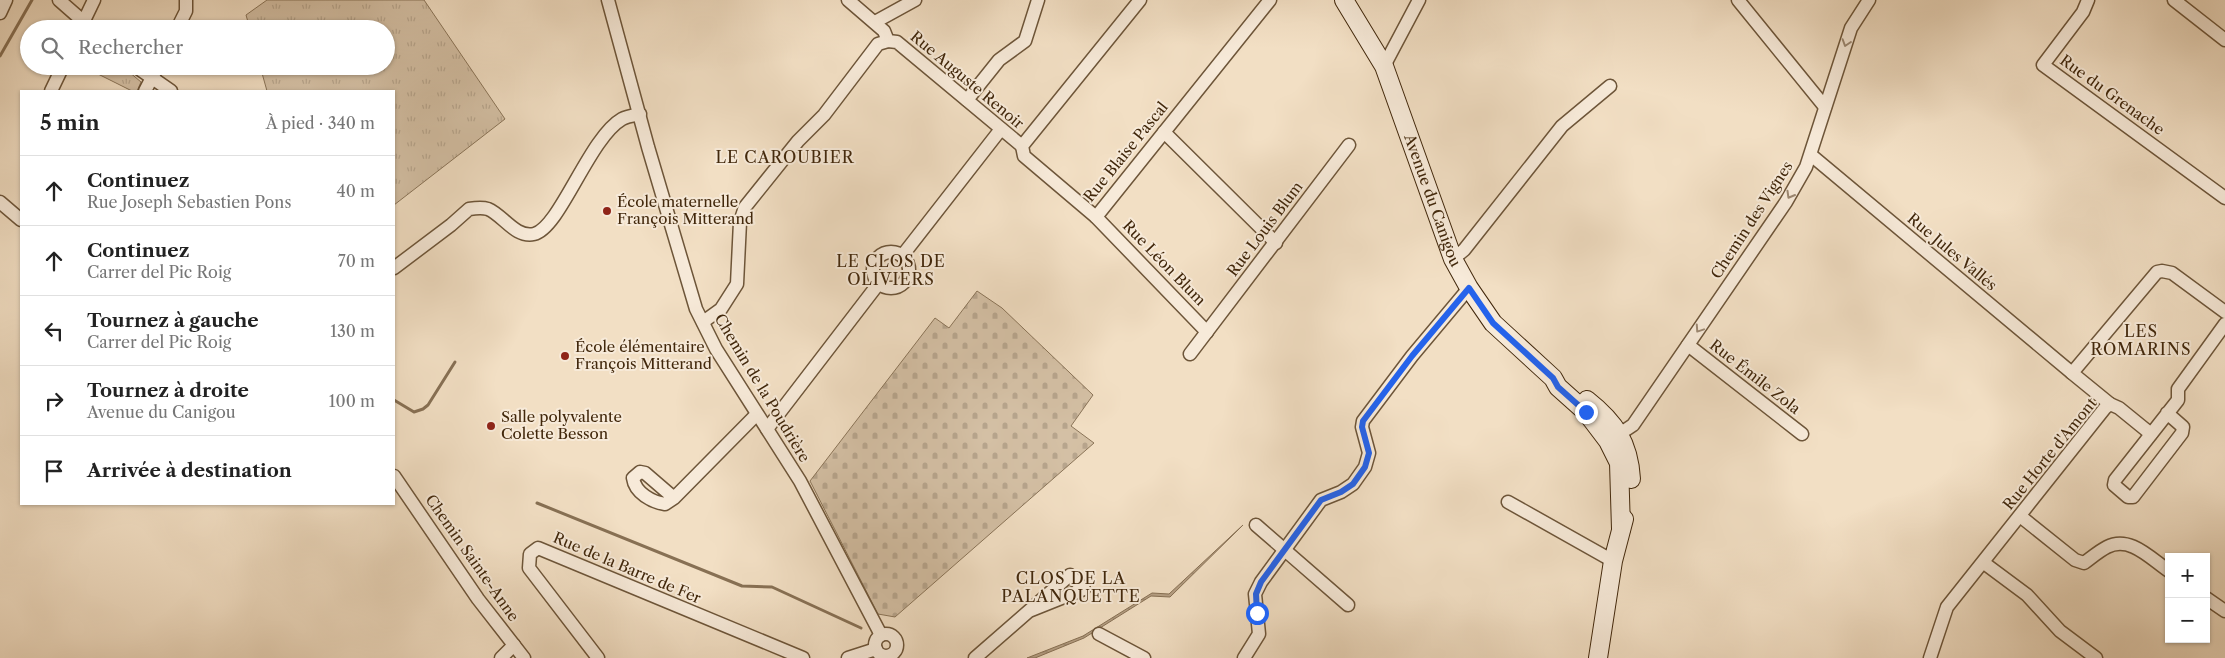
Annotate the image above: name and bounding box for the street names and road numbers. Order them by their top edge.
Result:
street label: Rue Auguste Renoir [907,27,1028,133]
street label: Rue du Grenache [2056,50,2168,139]
street label: Rue Blaise Pascal [1079,97,1172,206]
street label: Avenue du Canigou [1400,130,1465,270]
street label: Chemin des Vignes [1706,157,1797,282]
street label: Rue Louis Blum [1223,177,1307,280]
street label: Rue Jules Vallés [1904,209,2001,295]
street label: Rue Léon Blum [1119,216,1210,309]
street label: Chemin de la Poudrière [711,310,814,465]
street label: Rue Émile Zola [1706,335,1805,418]
street label: Rue Horte d'Amont [1999,393,2101,514]
street label: Chemin Sainte-Anne [421,491,523,625]
street label: Rue de la Barre de Fer [550,528,705,608]

